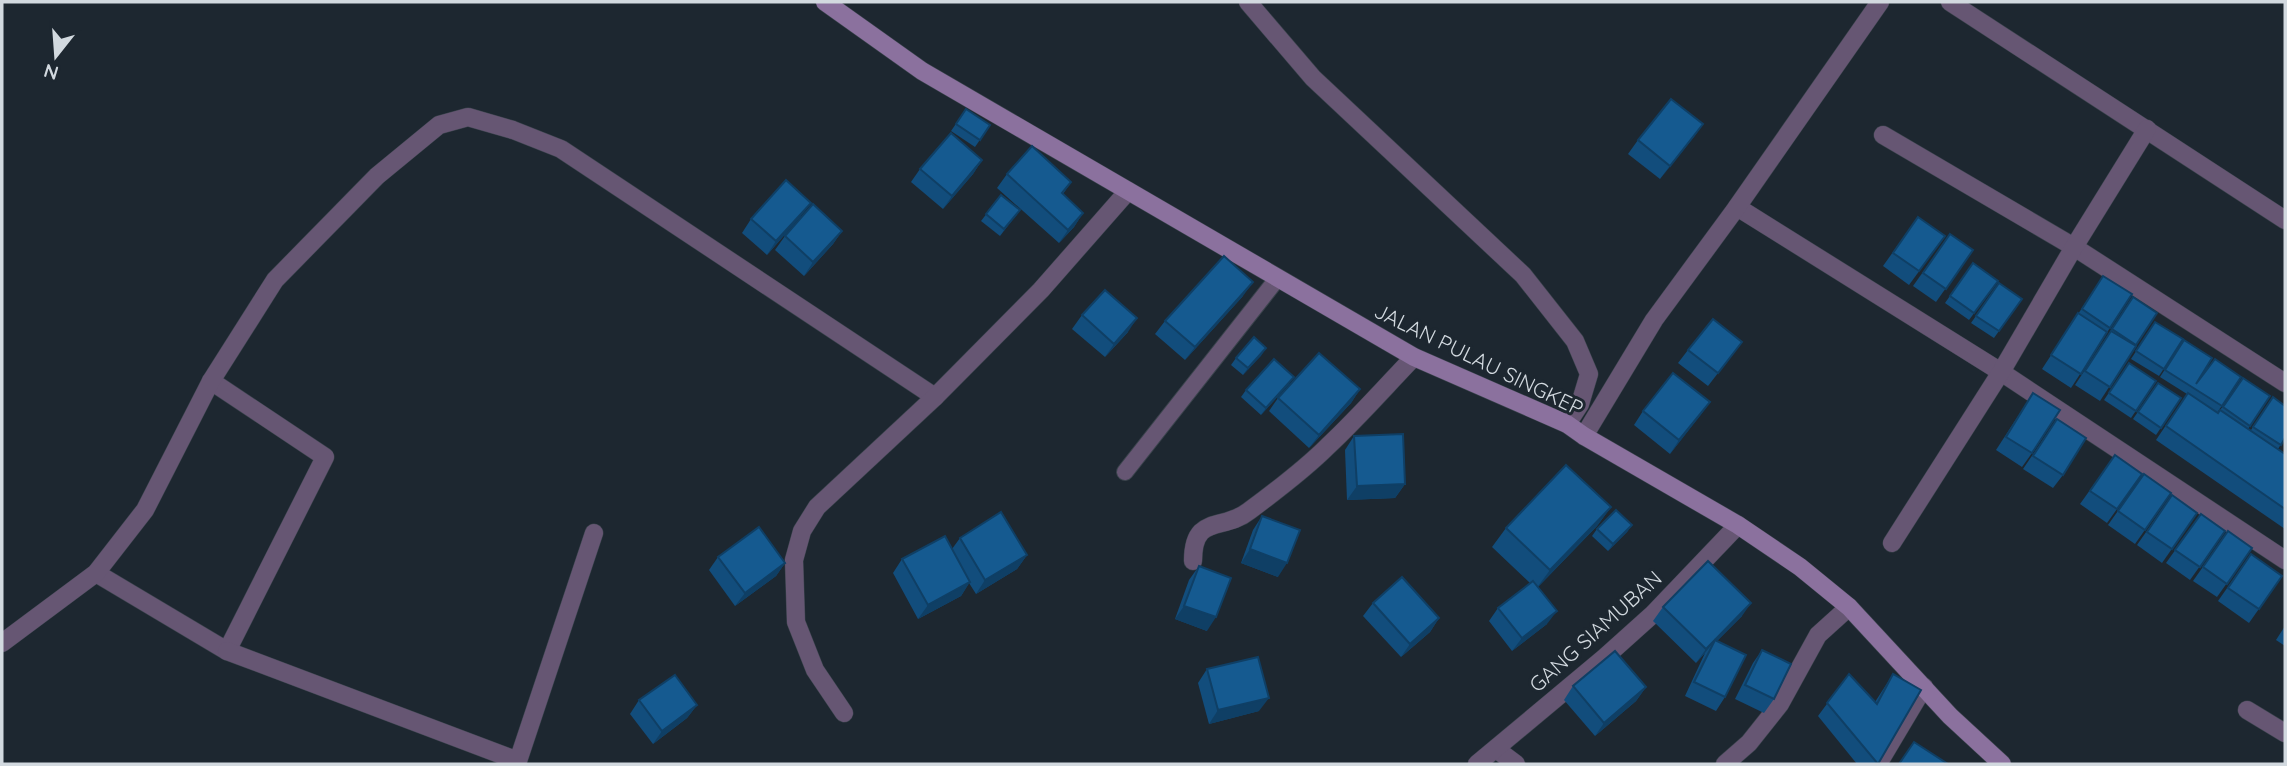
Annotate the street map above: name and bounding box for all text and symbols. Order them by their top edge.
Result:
north arrow [21,21,91,91]
text: N [41,59,61,86]
street label: JALAN PULAU SINGKEP [1370,297,1588,421]
street label: GANG SIAMUBAN [1523,565,1667,697]

